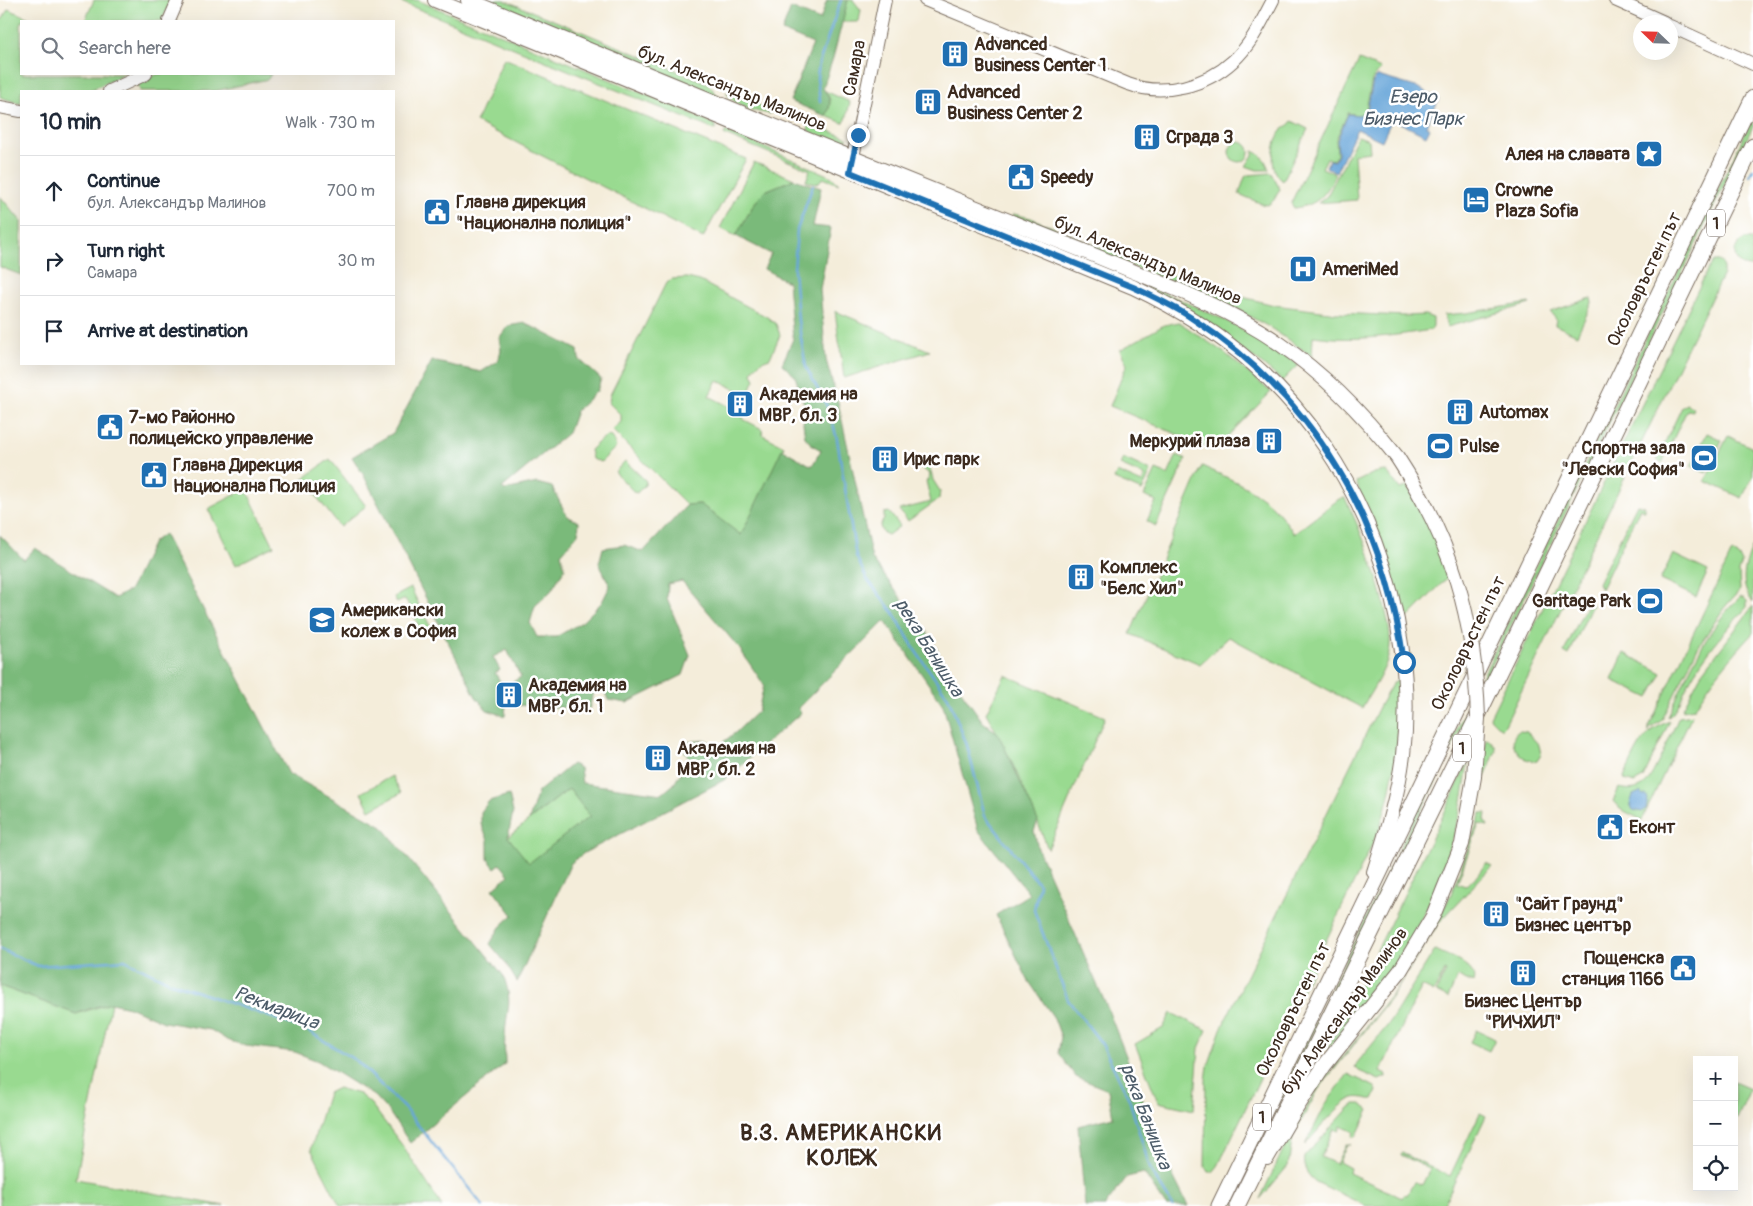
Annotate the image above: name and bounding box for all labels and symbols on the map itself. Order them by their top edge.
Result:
north arrow [1633,15,1678,60]
place label: Advanced Business Center 1 [974,33,1107,77]
street label: Самара [838,38,871,98]
building icon: Advanced Business Center 1 [940,39,970,69]
street label: бул. Александър Малинов [634,40,830,137]
place label: Advanced Business Center 2 [947,81,1083,125]
water label: Езеро Бизнес Парк [1363,85,1466,131]
building icon: Advanced Business Center 2 [913,87,943,117]
building icon: Сграда 3 [1132,122,1162,152]
route end [847,124,870,147]
place label: Сграда 3 [1166,126,1233,149]
place icon: Алея на славата [1634,139,1664,169]
place label: Алея на славата [1505,143,1631,166]
public building icon: Speedy [1006,162,1036,192]
place label: Speedy [1040,166,1094,189]
place label: Crowne Plaza Sofia [1495,179,1579,223]
hotel icon: Crowne Plaza Sofia [1461,185,1491,215]
place label: Главна дирекция "Национална полиция" [456,191,631,235]
public building icon: Главна дирекция "Национална полиция" [422,197,452,227]
street label: Околовръстен път [1602,208,1687,350]
street label: бул. Александър Малинов [1050,210,1245,310]
road number: 1 [1707,210,1725,237]
hospital icon: AmeriMed [1288,254,1318,284]
place label: AmeriMed [1322,258,1399,281]
place label: Академия на МВР, бл. 3 [759,383,858,427]
building icon: Академия на МВР, бл. 3 [725,389,755,419]
building icon: Automax [1445,397,1475,427]
place label: Automax [1479,401,1549,424]
place label: 7-мо Районно полицейско управление [129,406,314,450]
public building icon: 7-мо Районно полицейско управление [95,412,125,442]
building icon: Меркурий плаза [1254,426,1284,456]
place label: Меркурий плаза [1130,430,1251,453]
sports icon: Pulse [1425,431,1455,461]
place label: Pulse [1459,435,1500,458]
place label: Спортна зала "Левски София" [1562,437,1686,481]
sports icon: Спортна зала "Левски София" [1689,443,1719,473]
building icon: Ирис парк [870,444,900,474]
place label: Ирис парк [904,448,980,471]
place label: Главна Дирекция Национална Полиция [173,454,336,498]
public building icon: Главна Дирекция Национална Полиция [139,460,169,490]
place label: Комплекс "Белс Хил" [1100,556,1184,600]
building icon: Комплекс "Белс Хил" [1066,562,1096,592]
street label: Околовръстен път [1426,572,1511,714]
sports icon: Garitage Park [1635,586,1665,616]
place label: Garitage Park [1532,590,1631,613]
water label: река Банишка [889,594,969,702]
place label: Американски колеж в София [341,599,456,643]
school or university icon: Американски колеж в София [307,605,337,635]
route start [1393,651,1416,674]
place label: Академия на МВР, бл. 1 [528,674,627,718]
building icon: Академия на МВР, бл. 1 [494,680,524,710]
road number: 1 [1453,734,1471,761]
place label: Академия на МВР, бл. 2 [677,737,776,781]
building icon: Академия на МВР, бл. 2 [643,743,673,773]
public building icon: Еконт [1595,812,1625,842]
place label: Еконт [1629,816,1676,839]
place label: "Сайт Граунд" Бизнес център [1515,893,1632,937]
building icon: "Сайт Граунд" Бизнес център [1481,899,1511,929]
street label: бул. Александър Малинов [1276,923,1413,1100]
street label: Околовръстен път [1251,938,1336,1080]
place label: Пощенска станция 1166 [1561,947,1665,991]
public building icon: Пощенска станция 1166 [1668,953,1698,983]
building icon: Бизнес Център "РИЧХИЛ" [1508,958,1538,988]
water label: Рекмарица [231,981,323,1035]
place label: Бизнес Център "РИЧХИЛ" [1464,990,1582,1034]
water label: река Банишка [1115,1060,1178,1174]
road number: 1 [1253,1104,1271,1130]
district label: В.З. АМЕРИКАНСКИ КОЛЕЖ [740,1119,942,1172]

